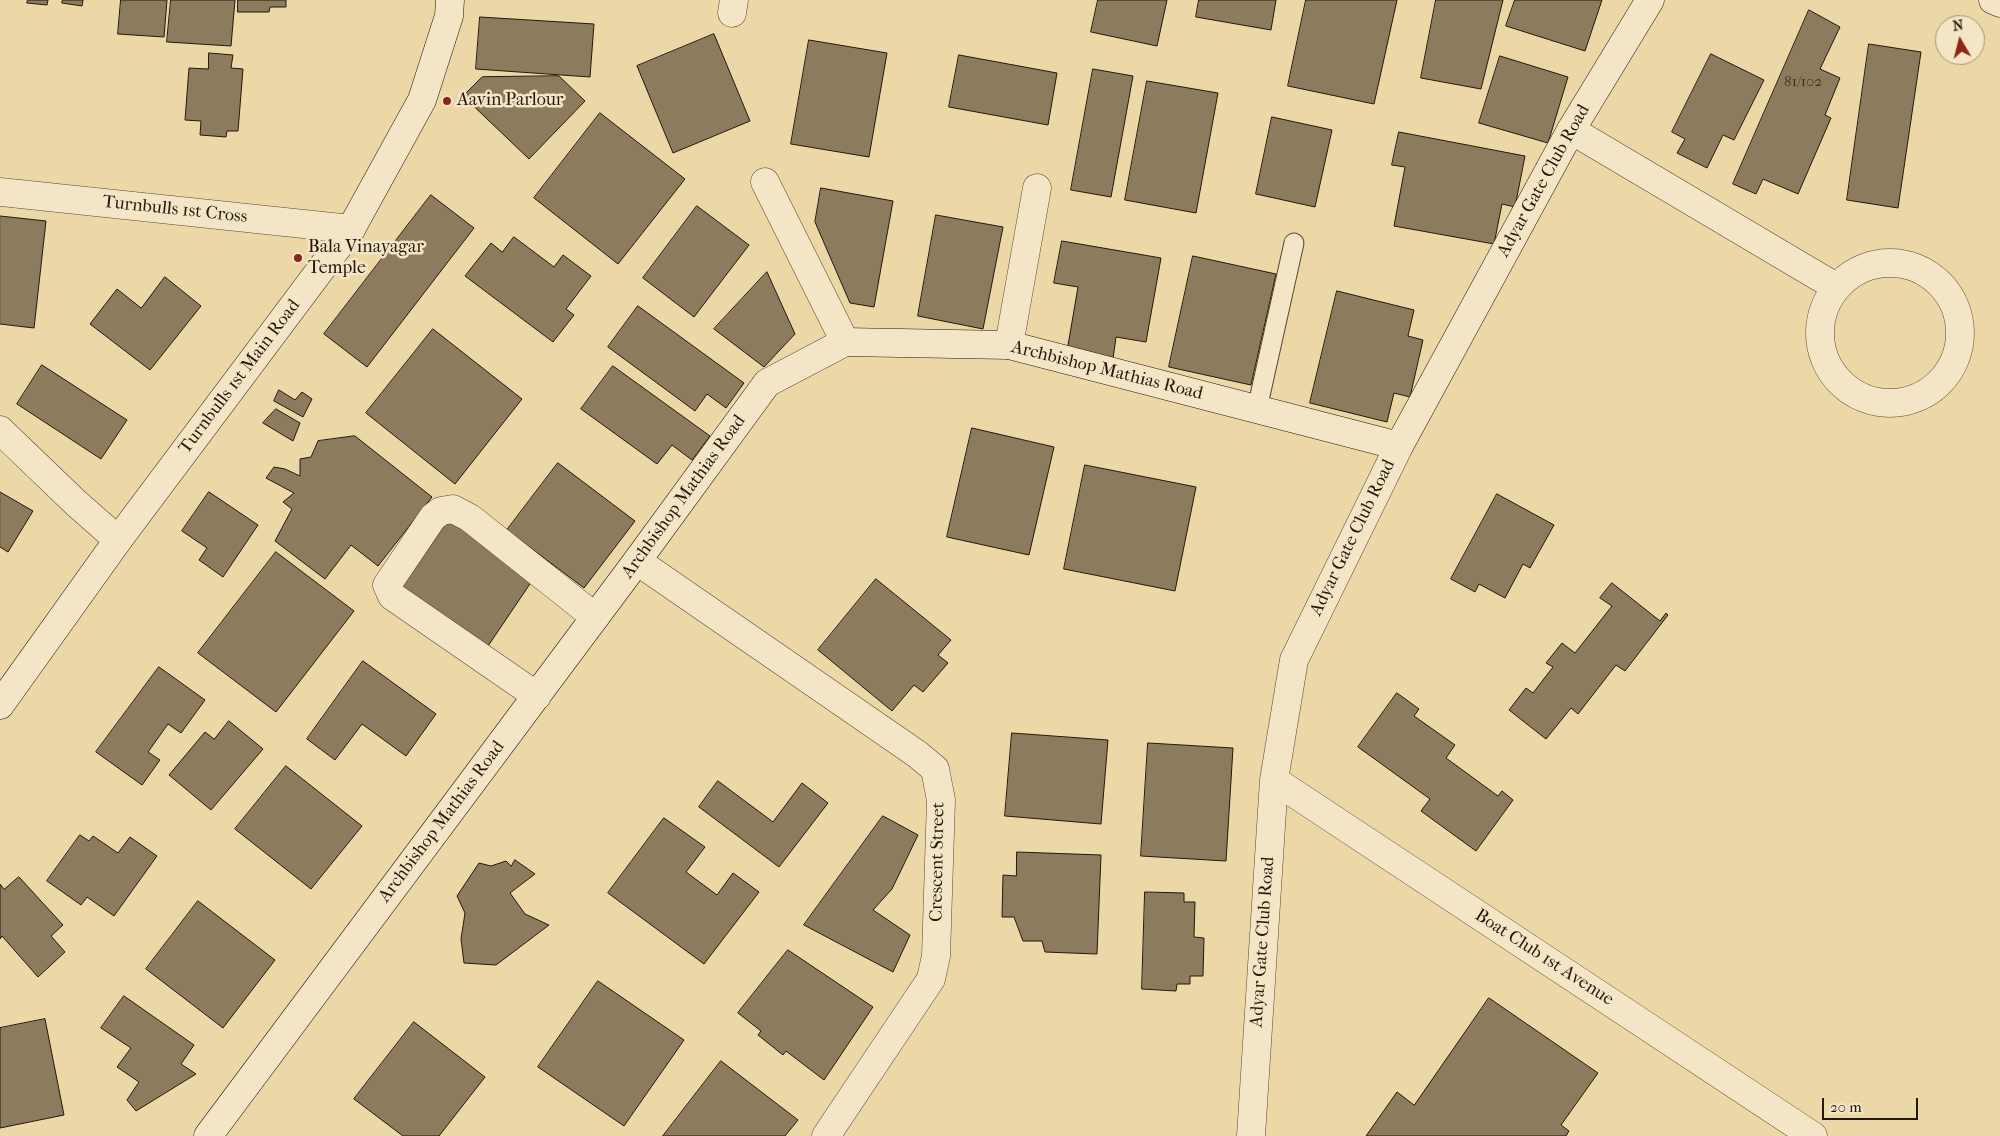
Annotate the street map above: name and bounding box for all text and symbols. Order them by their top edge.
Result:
north arrow [1935,15,1985,65]
text: N [1952,16,1964,35]
house number: 81/102 [1784,73,1822,91]
place label: Aavin Parlour [457,90,564,112]
marker: Aavin Parlour [441,95,453,107]
street label: Adyar Gate Club Road [1493,101,1595,261]
street label: Turnbulls 1st Cross [102,192,248,228]
place label: Bala Vinayagar Temple [308,237,424,280]
marker: Bala Vinayagar Temple [292,252,304,264]
street label: Turnbulls 1st Main Road [175,296,305,458]
street label: Archbishop Mathias Road [1009,337,1205,405]
street label: Archbishop Mathias Road [617,411,751,583]
street label: Adyar Gate Club Road [1306,456,1400,620]
street label: Archbishop Mathias Road [374,737,510,907]
street label: Crescent Street [926,802,950,922]
street label: Adyar Gate Club Road [1246,856,1280,1028]
street label: Boat Club 1st Avenue [1470,905,1618,1011]
scale bar [1825,1088,1921,1120]
text: 20 m [1830,1098,1862,1116]

